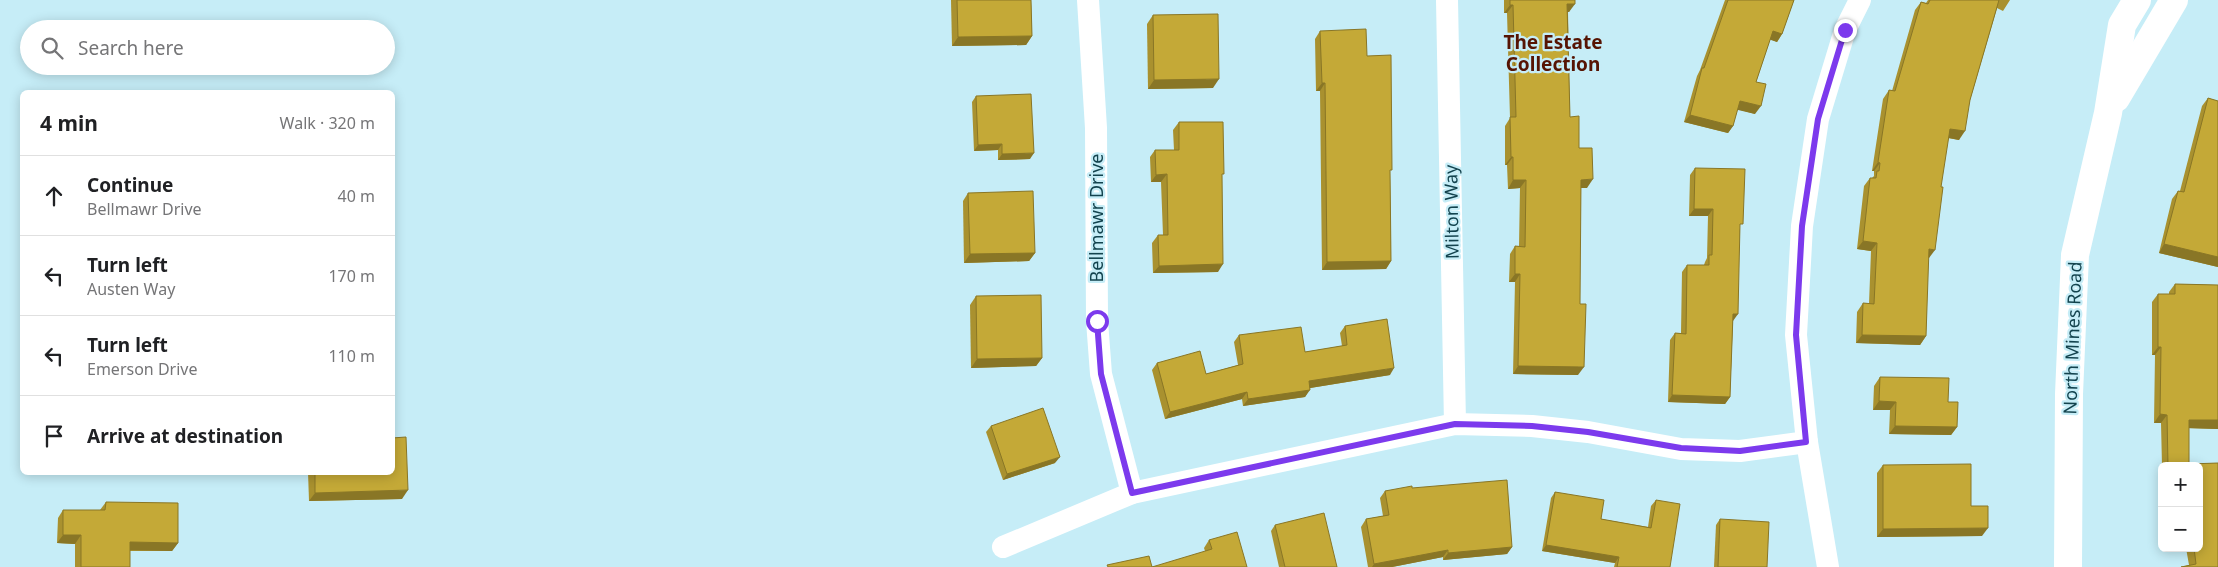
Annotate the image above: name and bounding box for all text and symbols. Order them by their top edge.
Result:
route end [1834,19,1857,42]
search box [20,20,395,75]
district label: The Estate Collection [1504,29,1603,77]
icon: search [38,34,66,62]
text: Search here [78,35,184,61]
text: 4 min [40,109,98,137]
text: Walk · 320 m [280,112,375,134]
street label: Bellmawr Drive [1084,154,1108,282]
street label: Milton Way [1438,164,1464,259]
text: Continue [87,172,173,198]
icon: ahead [40,182,68,210]
text: 40 m [338,185,375,207]
text: Bellmawr Drive [87,198,202,220]
text: Turn left [87,252,168,278]
street label: North Mines Road [2057,261,2087,415]
icon: left [40,262,68,290]
text: 170 m [328,265,375,287]
text: Austen Way [87,278,175,300]
route start [1086,310,1109,333]
text: Turn left [87,332,168,358]
icon: left [40,342,68,370]
text: 110 m [328,345,375,367]
text: Emerson Drive [87,358,197,380]
icon: arrive [40,422,68,450]
text: Arrive at destination [87,423,283,449]
map controls [2158,462,2203,552]
button: + [2158,462,2203,507]
button: − [2158,507,2203,552]

